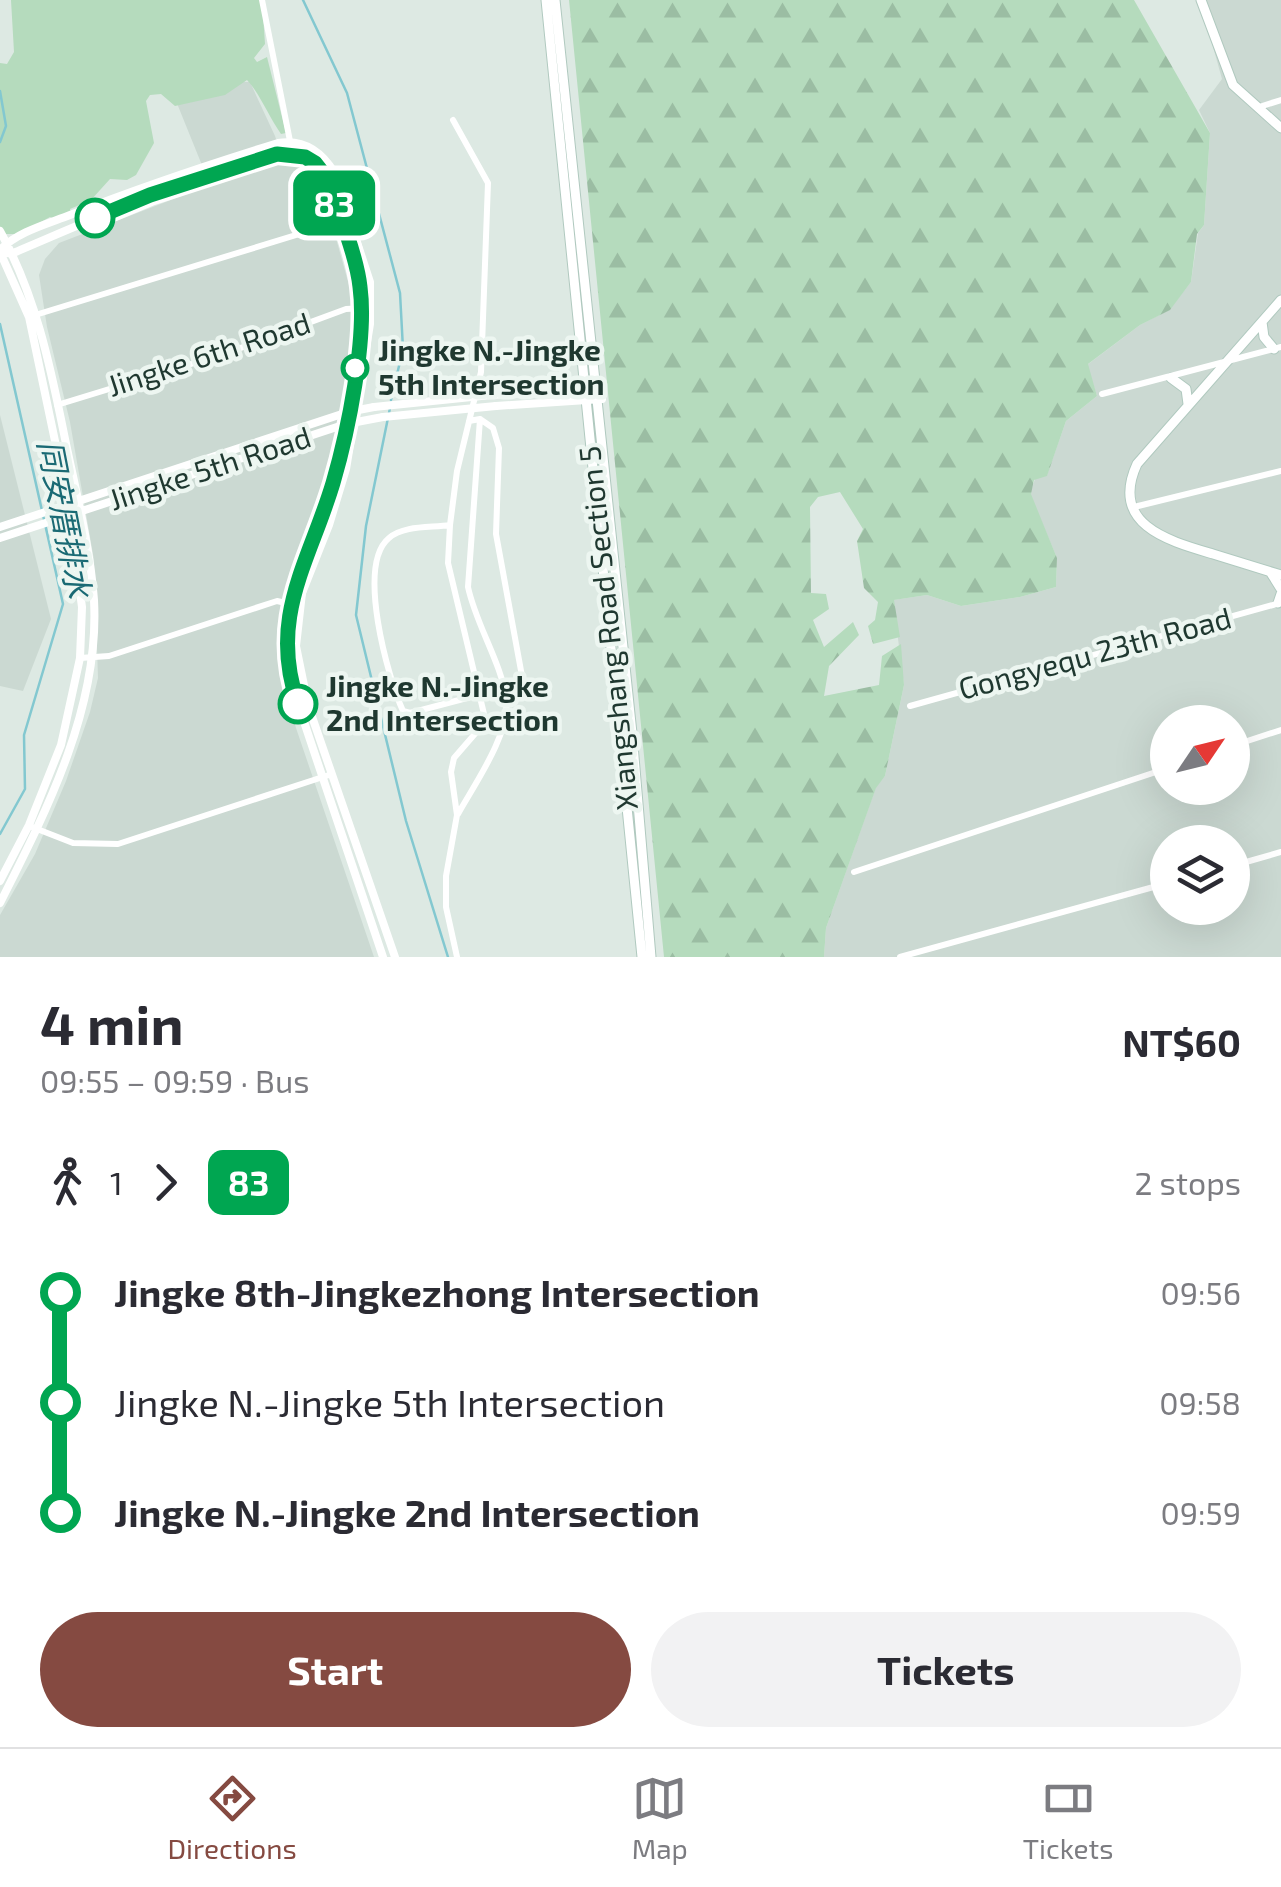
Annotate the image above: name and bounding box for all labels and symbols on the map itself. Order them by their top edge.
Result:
line badge: 83 [289,170,379,236]
unlabelled marker [76,199,114,237]
street label: Jingke 6th Road [102,303,314,403]
place label: Jingke N.-Jingke 5th Intersection [378,331,605,401]
marker: Jingke N.-Jingke 5th Intersection [342,355,368,381]
street label: Jingke 5th Road [104,418,315,517]
water label: 同安厝排水 [32,436,100,603]
street label: Xiangshang Road Section 5 [570,444,644,812]
street label: Gongyequ 23th Road [954,598,1235,706]
place label: Jingke N.-Jingke 2nd Intersection [326,667,559,737]
marker: Jingke N.-Jingke 2nd Intersection [279,685,317,723]
north arrow [1150,705,1250,805]

